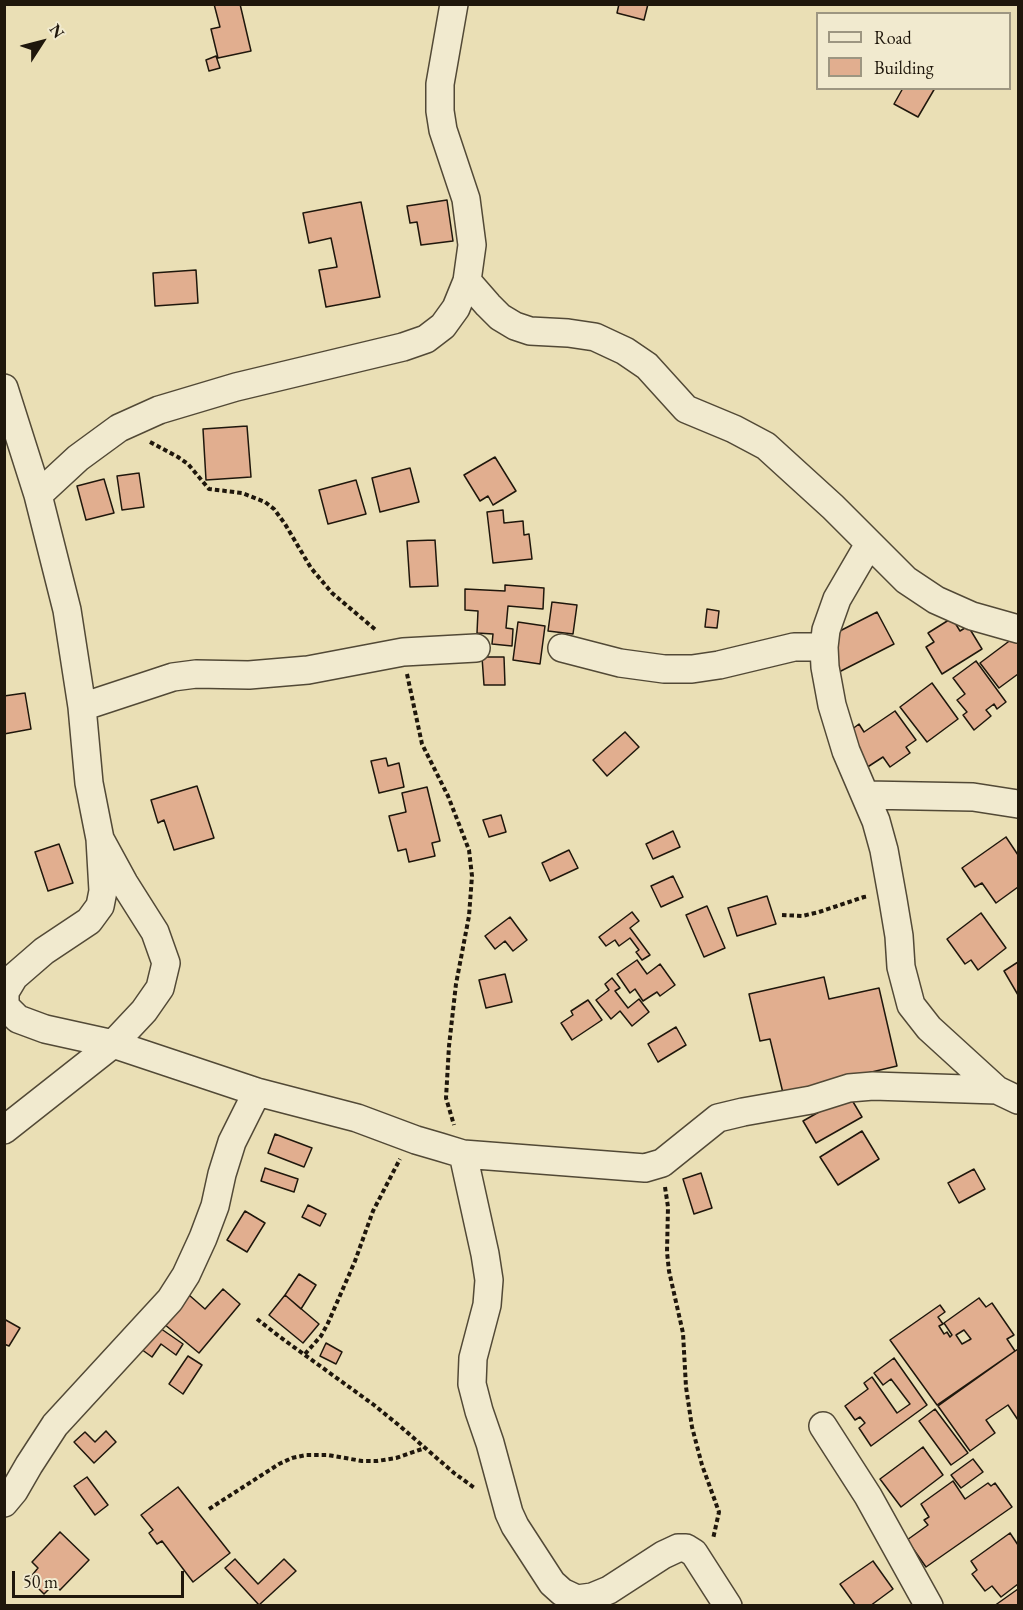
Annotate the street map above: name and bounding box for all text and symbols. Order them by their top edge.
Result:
north arrow [12,12,72,72]
legend [816,12,1011,90]
text: N [45,20,69,43]
text: Road [874,26,912,49]
text: Building [874,56,934,79]
scale bar [15,1559,188,1597]
text: 50 m [23,1570,58,1593]

